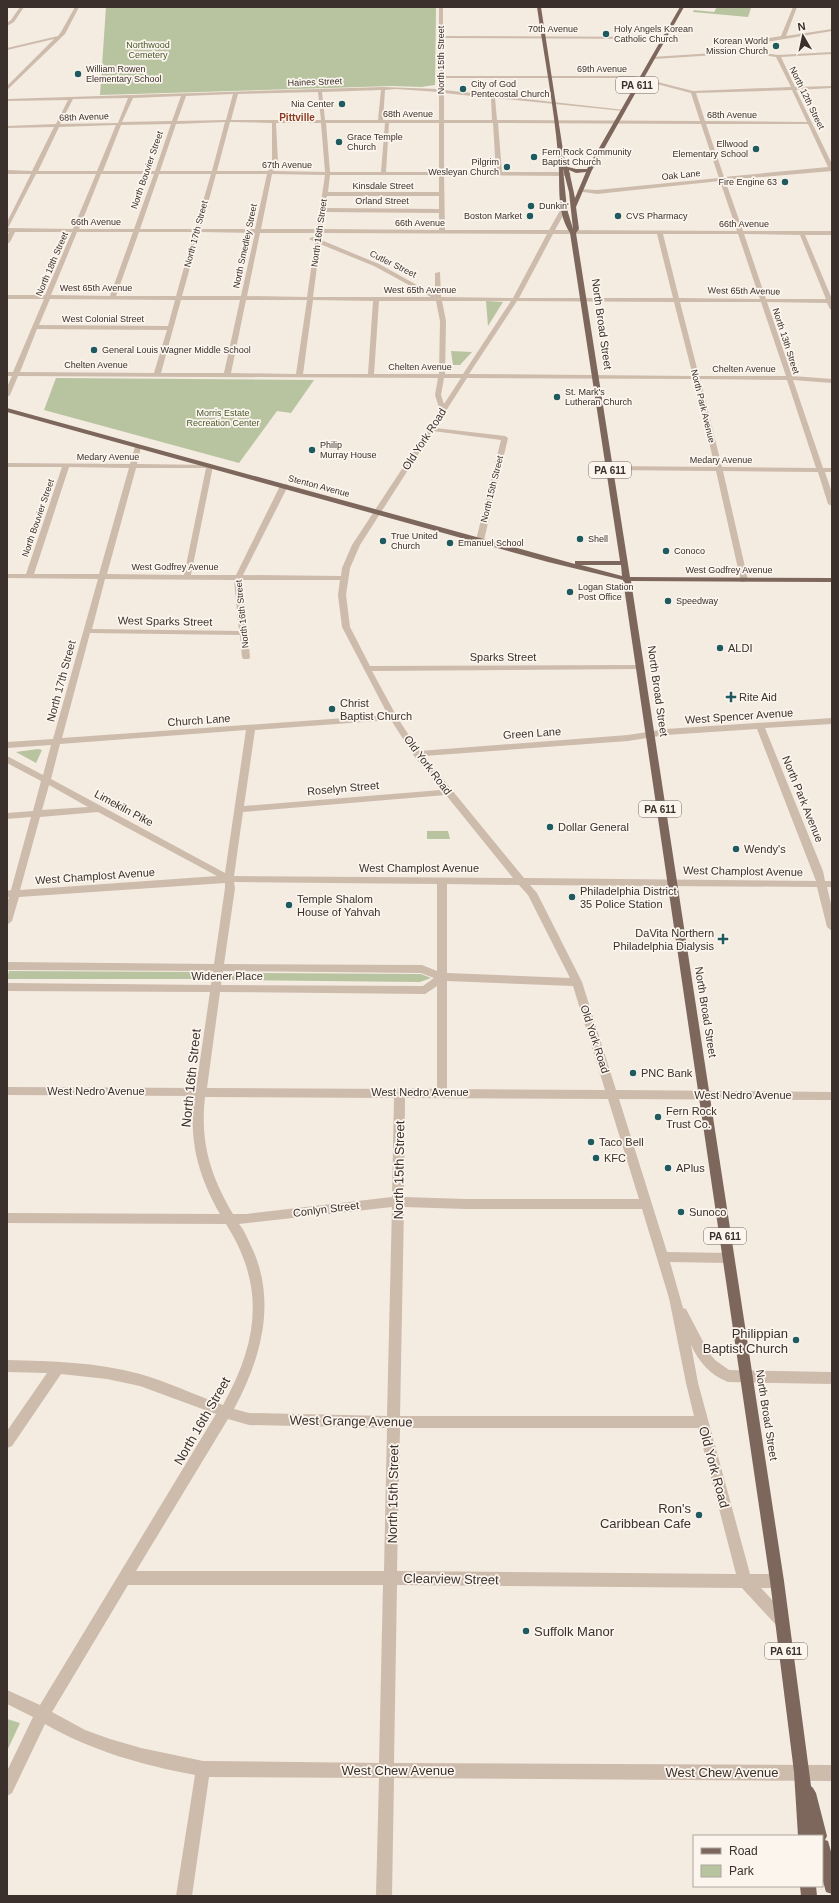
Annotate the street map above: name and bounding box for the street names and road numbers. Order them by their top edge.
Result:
street label: 70th Avenue [528,24,578,34]
street label: North 15th Street [436,25,446,94]
street label: 69th Avenue [577,64,627,74]
street label: North 12th Street [787,65,827,131]
street label: Haines Street [288,76,343,88]
road number: PA 611 [616,77,658,93]
street label: 68th Avenue [383,109,433,119]
street label: 68th Avenue [707,110,757,120]
street label: 68th Avenue [59,111,109,123]
street label: North Bouvier Street [129,129,165,210]
street label: 67th Avenue [262,160,312,170]
street label: Oak Lane [661,168,701,182]
street label: Kinsdale Street [352,181,414,191]
street label: Orland Street [355,196,409,206]
street label: North 16th Street [309,198,329,268]
street label: North 17th Street [182,199,210,268]
street label: North Smedley Street [231,202,259,289]
street label: 66th Avenue [71,217,121,227]
street label: 66th Avenue [395,218,445,228]
street label: 66th Avenue [719,219,769,229]
street label: North 18th Street [34,230,70,298]
street label: Cutler Street [368,248,418,280]
street label: North Broad Street [590,278,614,370]
street label: West 65th Avenue [60,283,132,293]
street label: West 65th Avenue [384,285,456,295]
street label: West 65th Avenue [708,285,780,297]
street label: North 13th Street [771,307,801,376]
street label: West Colonial Street [62,314,144,324]
street label: Chelten Avenue [64,360,128,370]
street label: Chelten Avenue [388,362,452,372]
street label: Chelten Avenue [712,364,776,374]
street label: North Park Avenue [689,368,717,444]
street label: Old York Road [400,406,448,472]
street label: Medary Avenue [77,452,139,462]
street label: North 15th Street [479,454,505,523]
street label: Medary Avenue [690,455,752,465]
road number: PA 611 [589,462,631,478]
street label: Stenton Avenue [287,473,351,499]
street label: North Bouvier Street [20,477,56,558]
street label: West Godfrey Avenue [131,562,219,572]
street label: West Godfrey Avenue [685,565,773,575]
street label: North 16th Street [233,579,251,649]
street label: West Sparks Street [118,614,212,628]
street label: North 17th Street [44,639,78,723]
street label: North Broad Street [646,645,670,737]
street label: Sparks Street [470,651,536,663]
street label: West Spencer Avenue [684,706,794,726]
street label: Church Lane [167,712,231,728]
street label: Green Lane [503,725,561,741]
street label: Old York Road [402,733,454,797]
street label: North Park Avenue [780,754,826,844]
street label: Roselyn Street [307,779,379,797]
street label: Limekiln Pike [93,787,155,829]
road number: PA 611 [639,801,681,817]
street label: West Champlost Avenue [359,862,479,874]
street label: West Champlost Avenue [683,864,803,878]
street label: West Champlost Avenue [35,866,155,886]
street label: North Broad Street [693,966,719,1058]
street label: Widener Place [191,970,263,982]
street label: Old York Road [578,1003,612,1075]
street label: North 16th Street [178,1028,204,1128]
street label: West Nedro Avenue [47,1085,145,1097]
street label: West Nedro Avenue [371,1086,469,1098]
street label: West Nedro Avenue [694,1089,792,1101]
street label: North 15th Street [391,1120,407,1220]
street label: Conlyn Street [292,1199,360,1219]
road number: PA 611 [704,1228,746,1244]
street label: North Broad Street [754,1369,780,1461]
street label: North 16th Street [171,1374,233,1468]
street label: West Grange Avenue [289,1412,413,1430]
street label: Old York Road [696,1425,732,1509]
street label: North 15th Street [385,1444,401,1544]
street label: Clearview Street [403,1571,499,1587]
road number: PA 611 [765,1643,807,1659]
street label: West Chew Avenue [342,1763,454,1778]
street label: West Chew Avenue [666,1765,778,1780]

